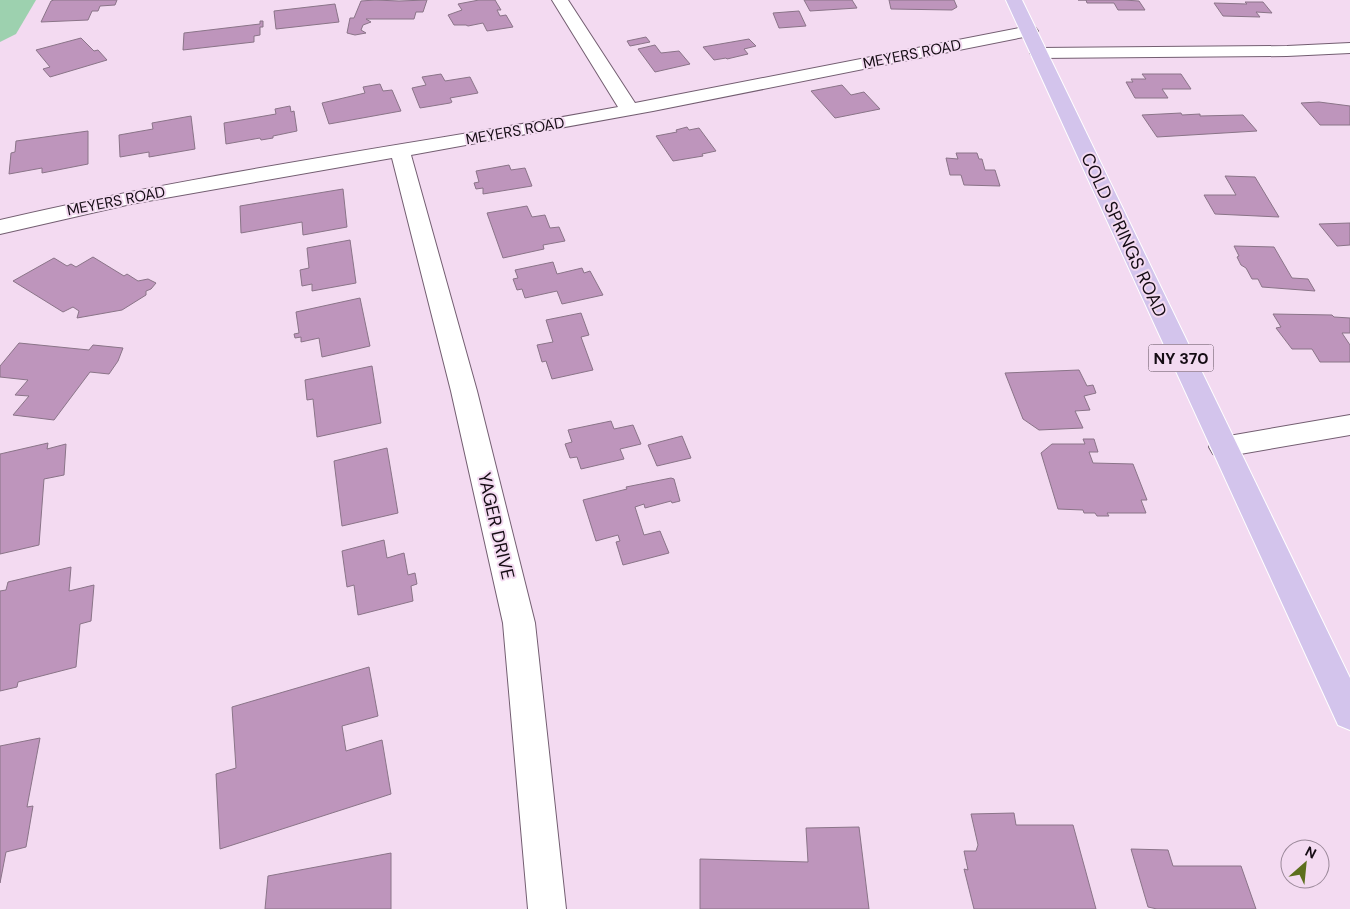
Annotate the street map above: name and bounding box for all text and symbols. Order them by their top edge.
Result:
street label: MEYERS ROAD [861,35,963,73]
street label: MEYERS ROAD [464,112,566,150]
street label: COLD SPRINGS ROAD [1075,149,1173,321]
street label: MEYERS ROAD [65,182,167,220]
road number: NY 370 [1148,344,1214,372]
street label: YAGER DRIVE [472,470,520,582]
north arrow [1280,839,1330,889]
text: N [1302,842,1320,863]

